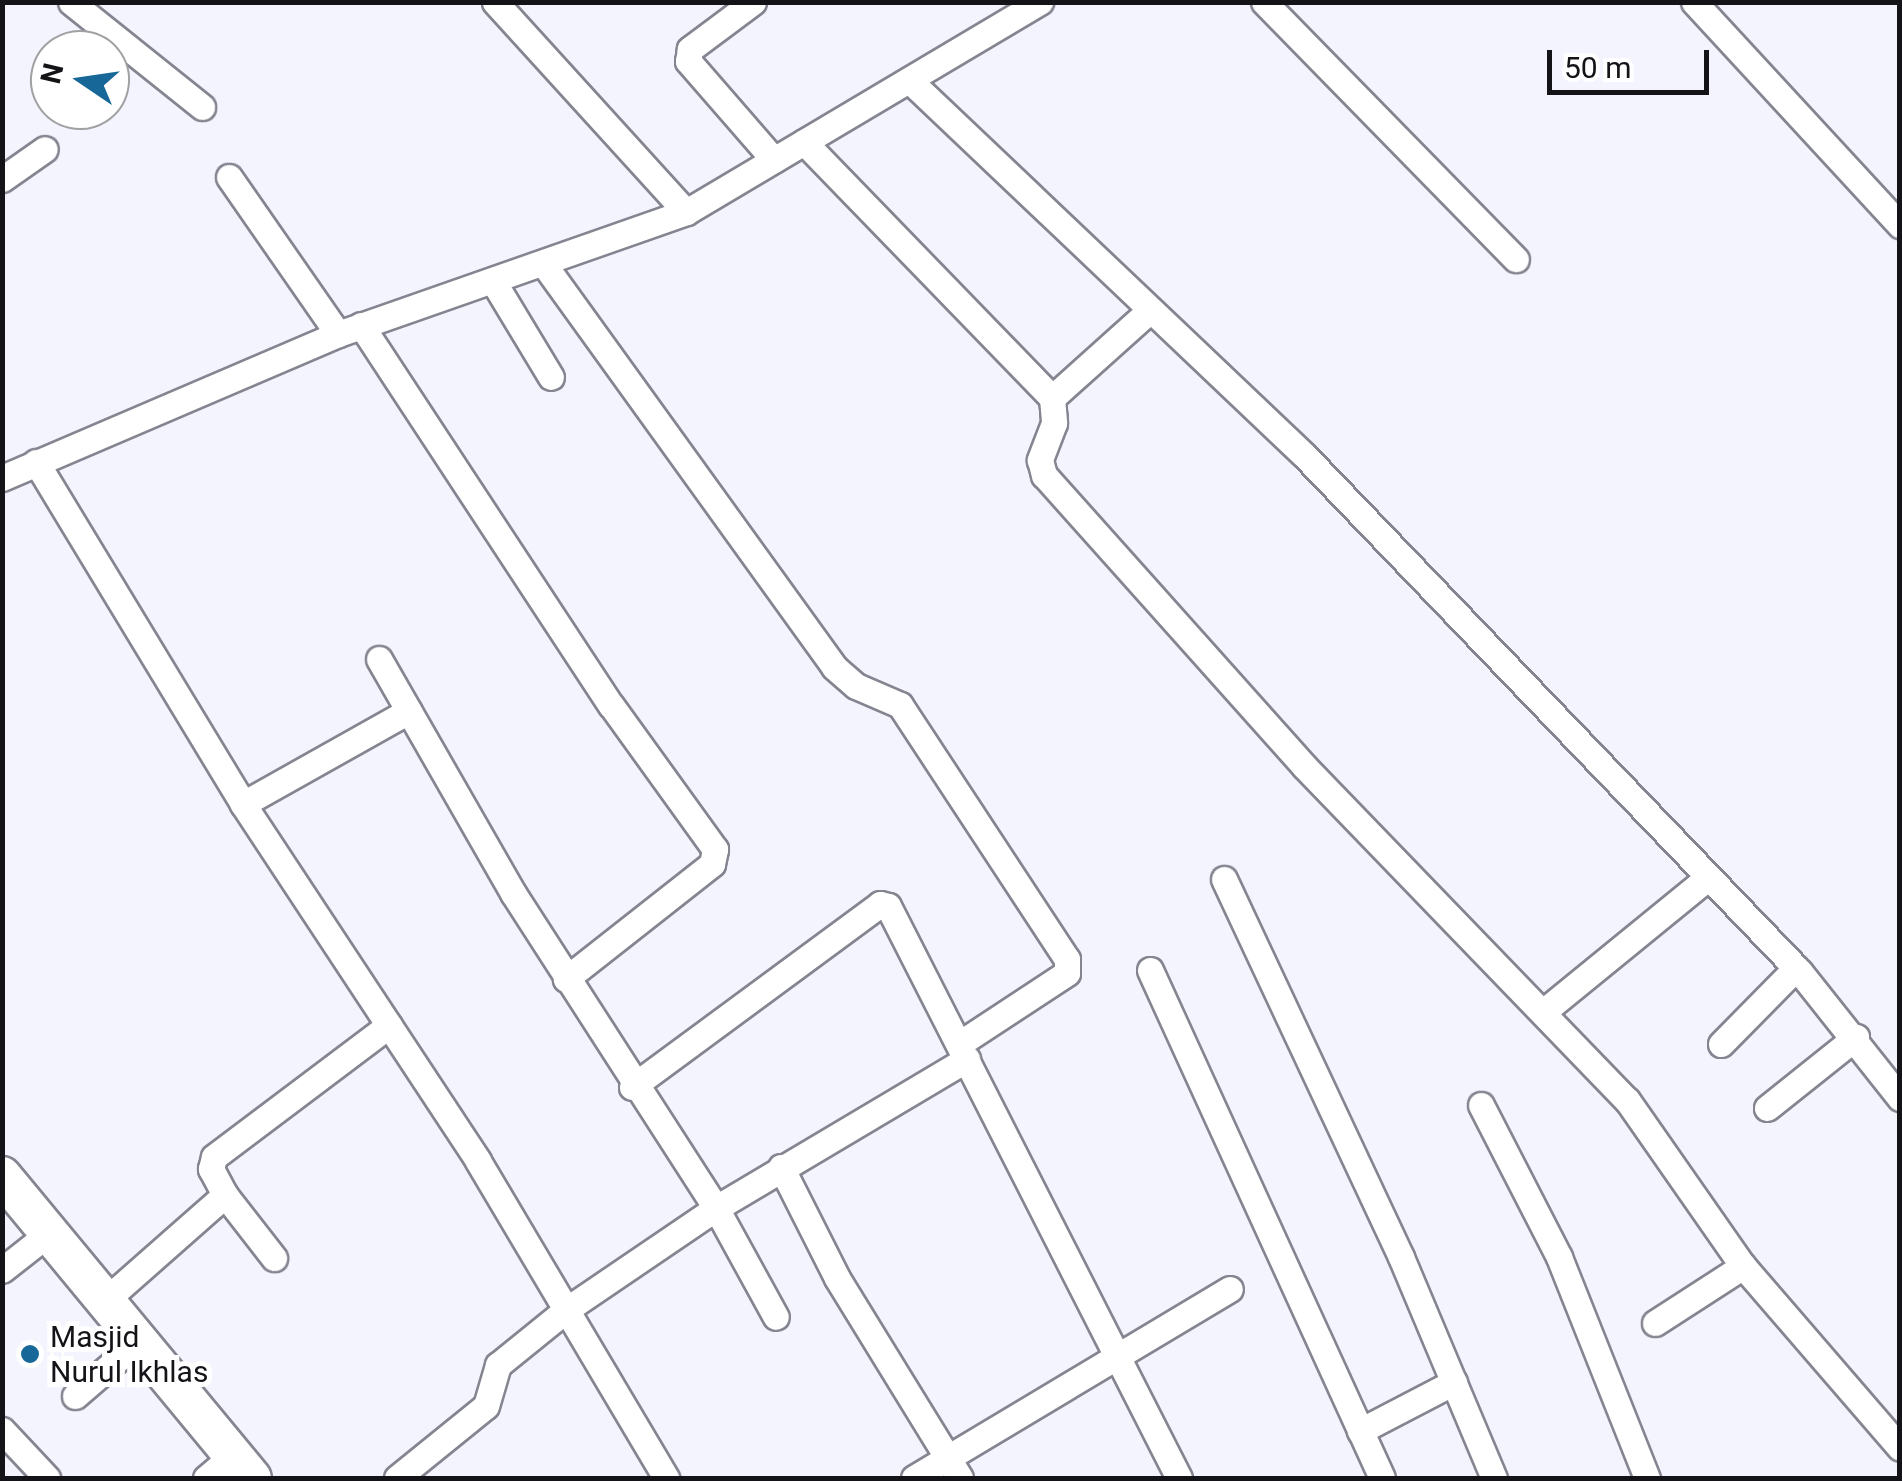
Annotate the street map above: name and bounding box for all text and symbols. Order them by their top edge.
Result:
north arrow [30,30,130,130]
scale bar [1552,30,1714,92]
text: 50 m [1564,50,1631,85]
text: N [34,60,71,87]
place label: Masjid Nurul Ikhlas [50,1319,208,1390]
marker: Masjid Nurul Ikhlas [19,1343,41,1365]

